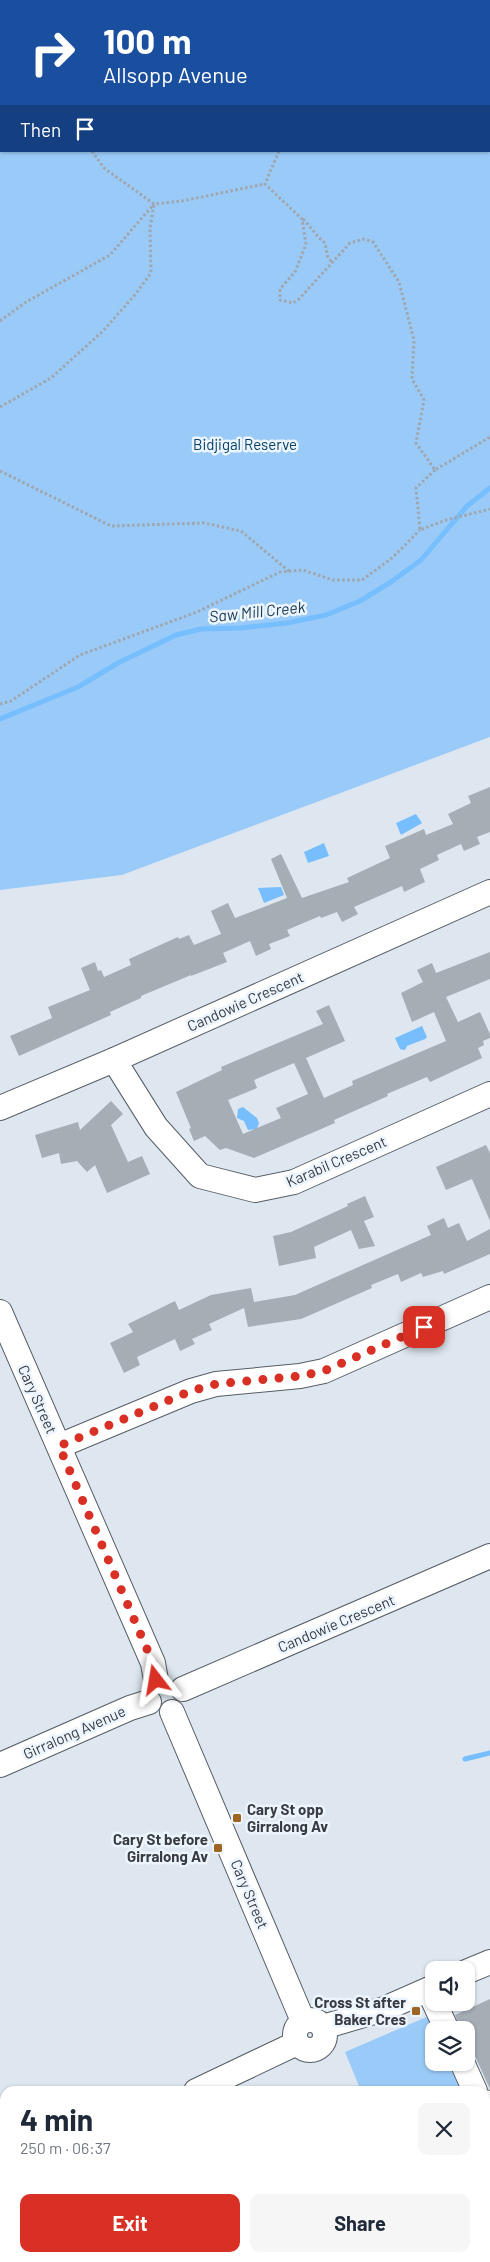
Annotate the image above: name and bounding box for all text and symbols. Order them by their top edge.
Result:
text: 100 m [103,19,192,61]
icon: right [20,20,85,85]
text: Allsopp Avenue [103,61,248,87]
icon: arrive [71,115,99,143]
text: Then [20,118,61,141]
park label: Bidjigal Reserve [193,435,297,453]
water label: Saw Mill Creek [208,596,306,625]
street label: Candowie Crescent [184,967,306,1035]
street label: Karabil Crescent [283,1132,389,1190]
pin [403,1306,445,1348]
icon: arrive [410,1313,438,1341]
street label: Cary Street [15,1362,61,1436]
street label: Candowie Crescent [275,1590,397,1656]
position arrow [129,1653,181,1705]
street label: Girralong Avenue [20,1701,128,1763]
place label: Cary St opp Girralong Av [247,1800,328,1835]
marker: Cary St opp Girralong Av [231,1812,243,1824]
place label: Cary St before Girralong Av [113,1830,208,1865]
marker: Cary St before Girralong Av [212,1842,224,1854]
street label: Cary Street [227,1857,273,1931]
map controls [425,1961,475,2071]
button: sound [425,1961,475,2011]
place label: Cross St after Baker Cres [314,1993,406,2028]
marker: Cross St after Baker Cres [410,2005,422,2017]
button: layers [425,2021,475,2071]
text: 4 min [20,2101,93,2137]
button: close [418,2103,470,2155]
text: 250 m · 06:37 [20,2138,111,2157]
button: Exit [20,2194,240,2252]
button: Share [250,2194,470,2252]

